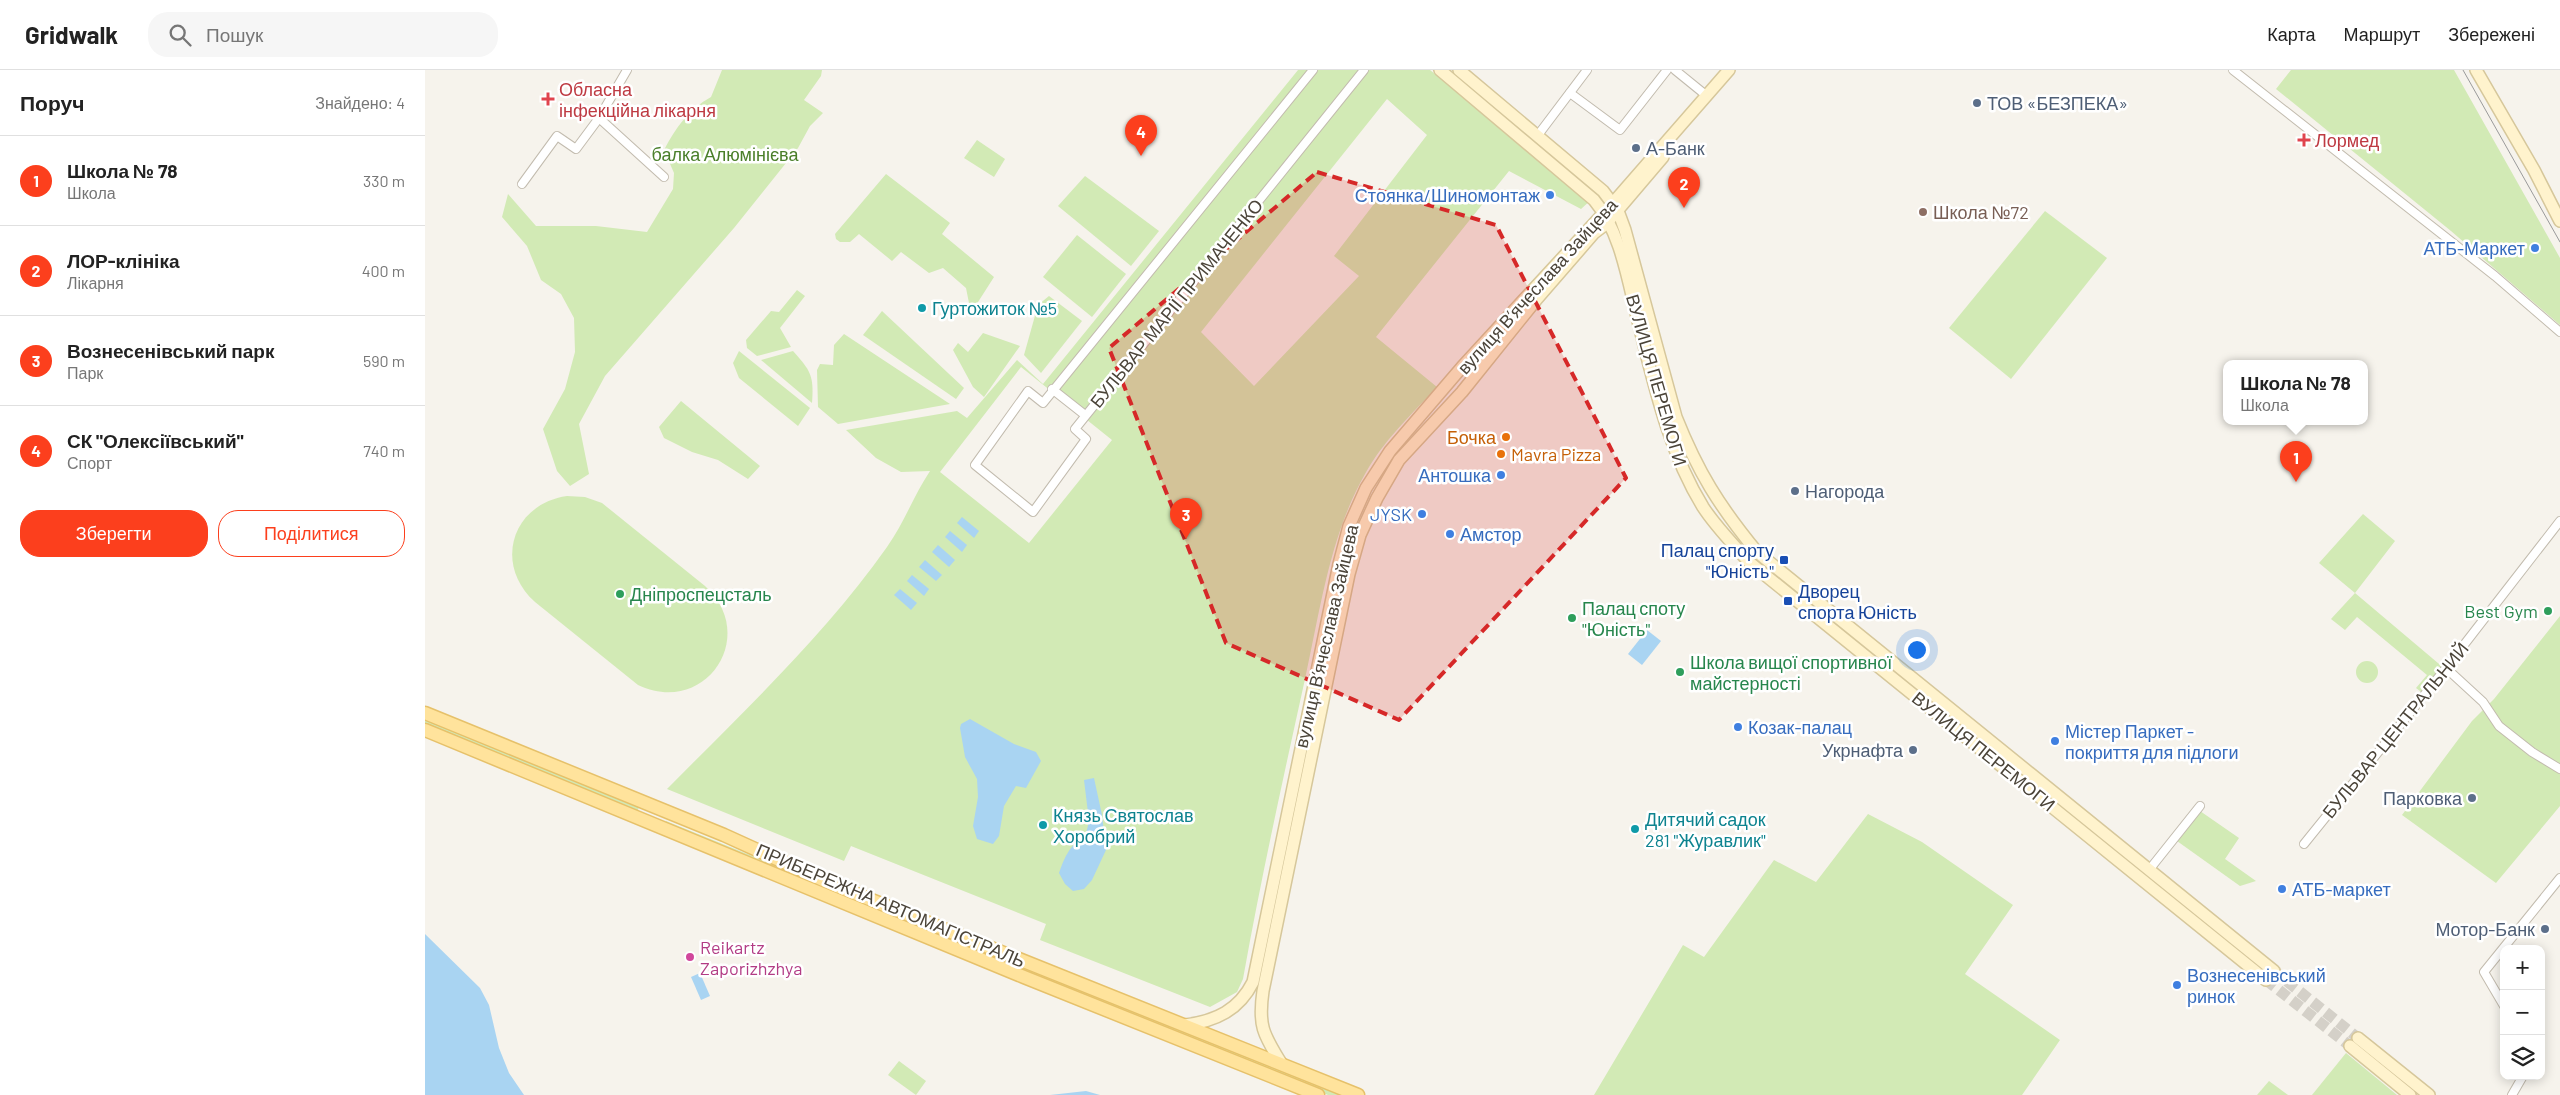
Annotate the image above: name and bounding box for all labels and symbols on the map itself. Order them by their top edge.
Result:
place label: Обласна інфекційна лікарня [559,78,716,121]
marker: Обласна інфекційна лікарня [541,92,555,106]
place label: ТОВ «БЕЗПЕКА» [1987,92,2128,114]
marker: ТОВ «БЕЗПЕКА» [1971,97,1983,109]
pin: 4 [1125,115,1157,156]
place label: Лормед [2315,129,2380,151]
marker: Лормед [2297,133,2311,147]
place label: А-Банк [1646,137,1705,159]
marker: А-Банк [1630,142,1642,154]
park label: балка Алюмінієва [652,143,799,165]
pin: 2 [1668,167,1700,208]
place label: Стоянка/Шиномонтаж [1355,184,1540,206]
marker: Стоянка/Шиномонтаж [1544,189,1556,201]
street label: вулиця Вʼячеслава Зайцева [1452,193,1622,378]
street label: БУЛЬВАР МАРІЇ ПРИМАЧЕНКО [1085,194,1267,412]
place label: Школа №72 [1933,201,2029,223]
marker: Школа №72 [1917,206,1929,218]
place label: АТБ-Маркет [2424,237,2525,259]
marker: АТБ-Маркет [2529,242,2541,254]
street label: ВУЛИЦЯ ПЕРЕМОГИ [1622,292,1692,468]
place label: Гуртожиток №5 [932,297,1057,319]
marker: Гуртожиток №5 [916,302,928,314]
place label: Бочка [1447,426,1497,448]
marker: Бочка [1500,431,1512,443]
pin: 1 [2280,441,2312,482]
place label: Mavra Pizza [1511,443,1601,465]
marker: Mavra Pizza [1495,448,1507,460]
place label: Антошка [1418,464,1492,486]
marker: Антошка [1495,469,1507,481]
place label: Нагорода [1805,480,1885,502]
marker: Нагорода [1789,485,1801,497]
pin: 3 [1170,498,1202,539]
place label: JYSK [1370,503,1412,525]
marker: JYSK [1416,508,1428,520]
street label: вулиця Вʼячеслава Зайцева [1290,521,1363,750]
place label: Амстор [1460,523,1521,545]
marker: Амстор [1444,528,1456,540]
place label: Палац спорту "Юність" [1661,539,1774,582]
marker: Палац спорту "Юність" [1778,554,1790,566]
place label: Дворец спорта Юність [1798,580,1917,623]
place label: Дніпроспецсталь [630,583,772,605]
marker: Дніпроспецсталь [614,588,626,600]
marker: Дворец спорта Юність [1782,595,1794,607]
place label: Палац споту "Юність" [1582,597,1685,640]
place label: Best Gym [2464,600,2538,622]
marker: Best Gym [2542,605,2554,617]
marker: Палац споту "Юність" [1566,612,1578,624]
your location [1904,637,1930,663]
street label: БУЛЬВАР ЦЕНТРАЛЬНИЙ [2317,638,2473,822]
place label: Школа вищої спортивної майстерності [1690,651,1892,694]
marker: Школа вищої спортивної майстерності [1674,666,1686,678]
street label: ВУЛИЦЯ ПЕРЕМОГИ [1908,687,2060,815]
place label: Козак-палац [1748,716,1852,738]
place label: Містер Паркет - покриття для підлоги [2065,720,2238,763]
marker: Козак-палац [1732,721,1744,733]
marker: Містер Паркет - покриття для підлоги [2049,735,2061,747]
place label: Укрнафта [1822,739,1904,761]
marker: Укрнафта [1907,744,1919,756]
place label: Парковка [2383,787,2463,809]
marker: Парковка [2466,792,2478,804]
place label: Князь Святослав Хоробрий [1053,804,1194,847]
place label: Дитячий садок 281 "Журавлик" [1645,808,1766,851]
marker: Князь Святослав Хоробрий [1037,819,1049,831]
marker: Дитячий садок 281 "Журавлик" [1629,823,1641,835]
street label: ПРИБЕРЕЖНА АВТОМАГІСТРАЛЬ [753,838,1029,972]
place label: АТБ-маркет [2292,878,2391,900]
marker: АТБ-маркет [2276,883,2288,895]
place label: Мотор-Банк [2435,918,2535,940]
marker: Мотор-Банк [2539,923,2551,935]
place label: Reikartz Zaporizhzhya [700,936,802,979]
marker: Reikartz Zaporizhzhya [684,951,696,963]
place label: Вознесенівський ринок [2187,964,2326,1007]
marker: Вознесенівський ринок [2171,979,2183,991]

